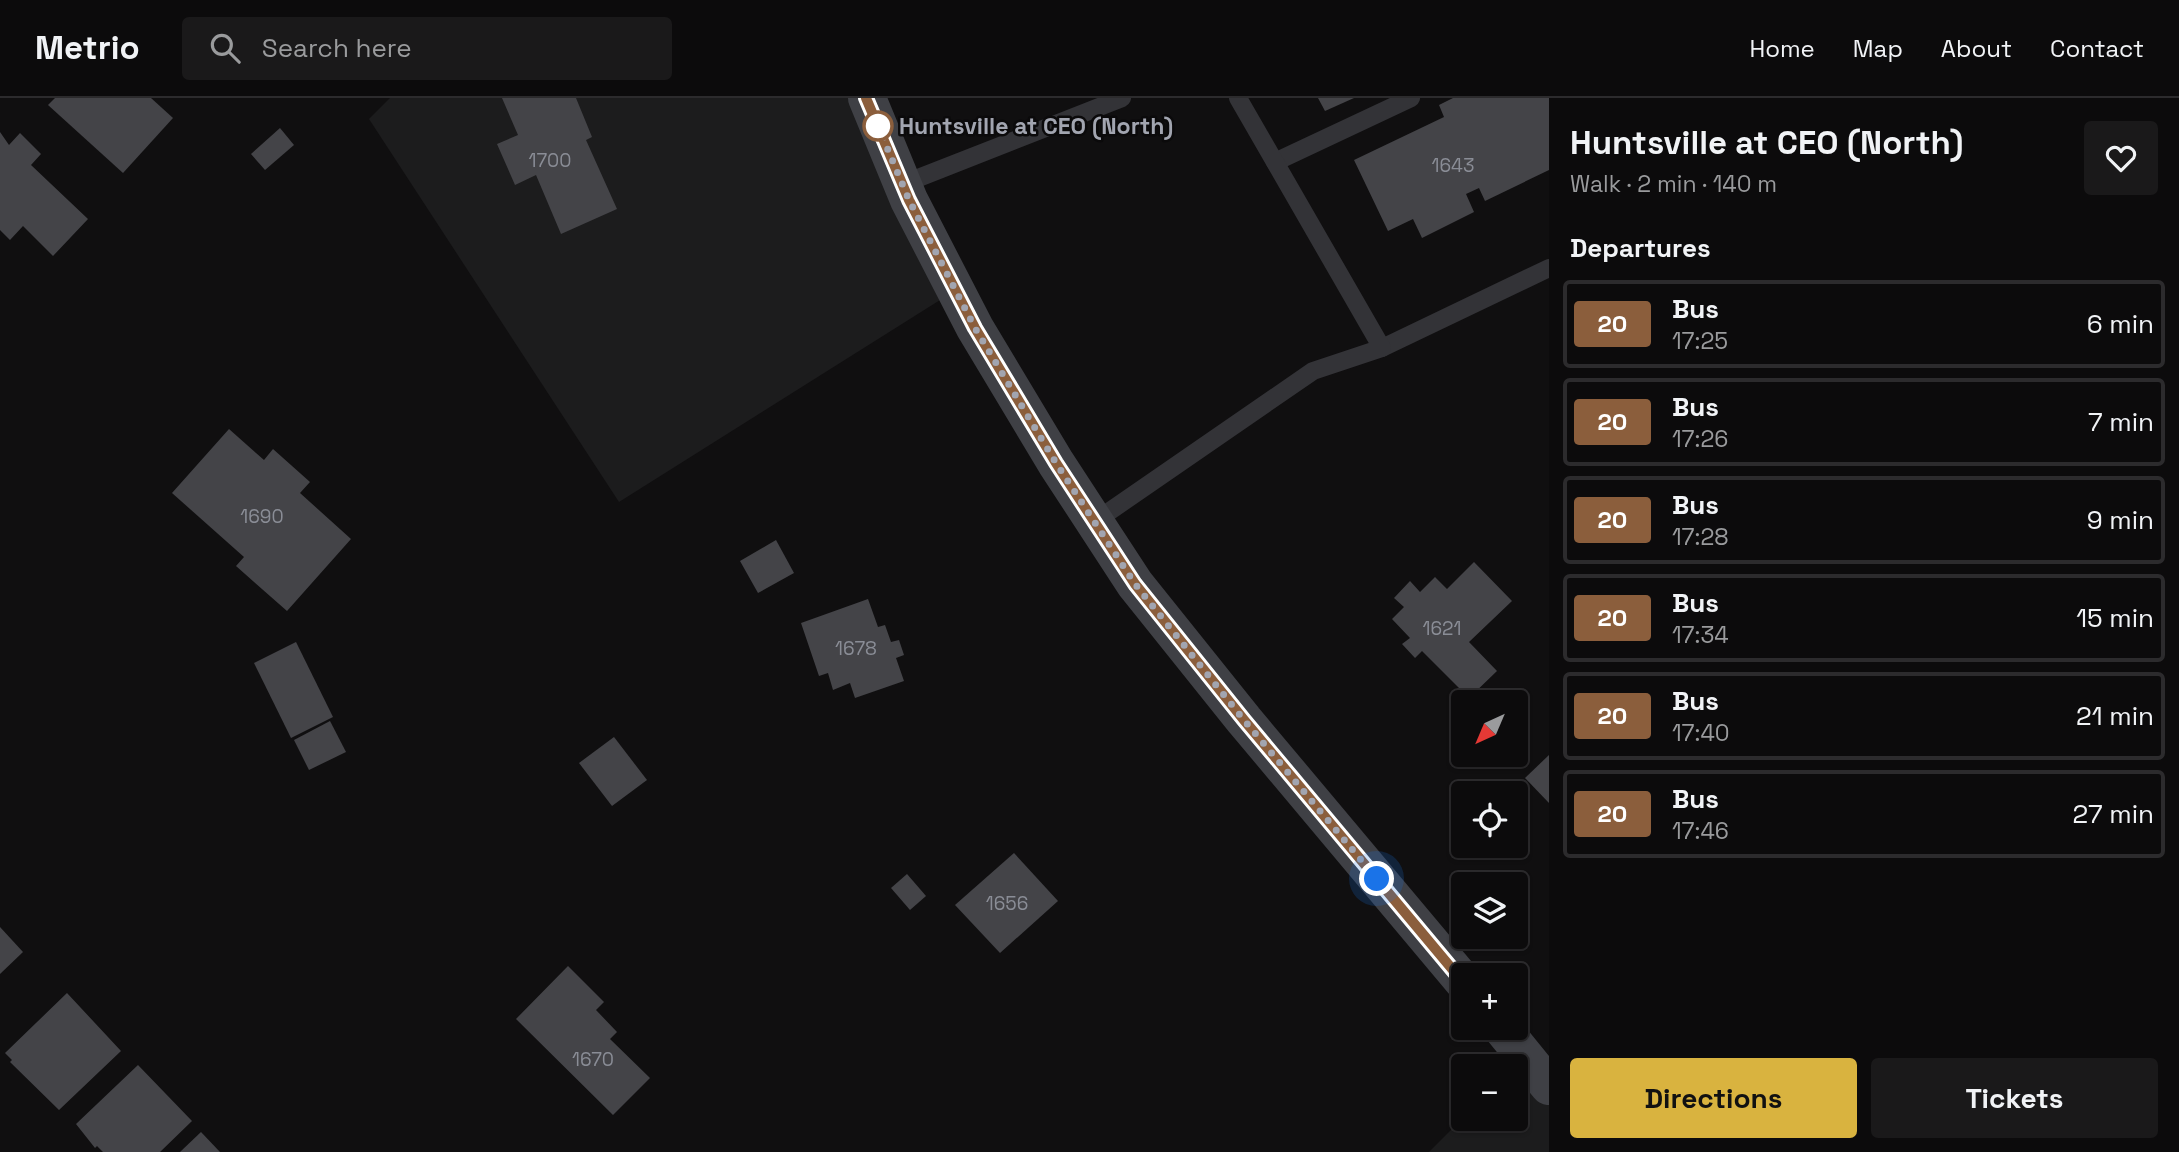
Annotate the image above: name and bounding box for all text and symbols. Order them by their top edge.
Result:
search box [182,17,672,80]
text: Metrio [35,27,140,69]
icon: search [206,29,244,67]
text: Search here [262,31,412,65]
text: Home [1749,33,1815,64]
text: Map [1853,33,1903,64]
text: About [1941,33,2012,64]
text: Contact [2050,33,2144,64]
marker: Huntsville at CEO (North) [863,111,893,141]
place label: Huntsville at CEO (North) [899,111,1173,141]
button: heart [2084,121,2158,195]
text: Huntsville at CEO (North) [1570,122,1963,164]
house number: 1700 [529,148,571,173]
house number: 1643 [1432,153,1474,178]
text: Walk · 2 min · 140 m [1570,169,1777,199]
text: Departures [1570,231,1711,265]
text: Bus [1672,292,1719,326]
text: 6 min [2087,307,2154,341]
text: 20 [1598,308,1627,339]
text: 17:25 [1672,326,1728,356]
text: Bus [1672,390,1719,424]
text: 7 min [2088,405,2154,439]
text: 20 [1598,406,1627,437]
text: 17:26 [1672,424,1728,454]
text: Bus [1672,488,1719,522]
text: 9 min [2087,503,2154,537]
house number: 1690 [240,504,284,529]
text: 20 [1598,504,1627,535]
text: 17:28 [1672,522,1729,552]
text: Bus [1672,586,1719,620]
text: 15 min [2076,601,2154,635]
text: 20 [1598,602,1627,633]
house number: 1621 [1423,616,1461,641]
text: 17:34 [1672,620,1729,650]
house number: 1678 [835,636,877,661]
text: Bus [1672,684,1719,718]
north arrow [1451,690,1528,766]
map controls [1451,690,1528,1131]
text: 21 min [2076,699,2154,733]
text: 20 [1598,700,1627,731]
text: 17:40 [1672,718,1730,748]
button: locate [1451,781,1528,858]
text: Bus [1672,782,1719,816]
text: 27 min [2073,797,2154,831]
text: 20 [1598,798,1627,829]
text: 17:46 [1672,816,1729,846]
your location [1359,861,1394,896]
button: layers [1451,872,1528,949]
house number: 1656 [986,891,1028,916]
button: + [1451,963,1528,1040]
house number: 1670 [572,1047,614,1072]
button: − [1451,1054,1528,1131]
button: Directions [1570,1058,1857,1138]
button: Tickets [1871,1058,2158,1138]

